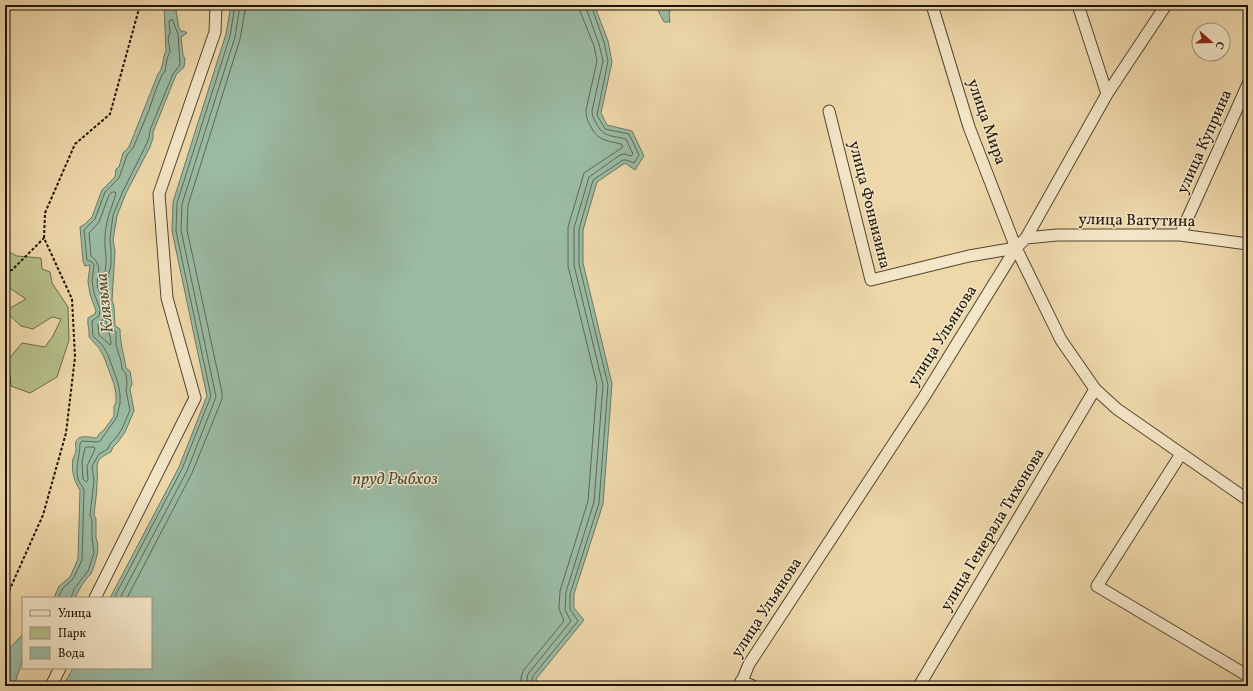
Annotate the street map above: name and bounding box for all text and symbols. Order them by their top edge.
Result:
north arrow [1191,22,1231,62]
text: С [1211,39,1227,51]
street label: улица Мира [961,76,1011,168]
street label: улица Куприна [1172,86,1238,198]
street label: улица Фонвизина [842,139,896,271]
street label: улица Ватутина [1078,209,1196,233]
water label: Клязьма [90,272,120,334]
street label: улица Ульянова [903,281,983,391]
street label: улица Генерала Тихонова [936,444,1050,616]
water label: пруд Рыбхоз [352,468,438,491]
street label: улица Ульянова [726,554,808,662]
legend [22,597,152,669]
text: Улица [58,606,91,622]
text: Парк [58,626,86,642]
text: Вода [58,646,85,662]

